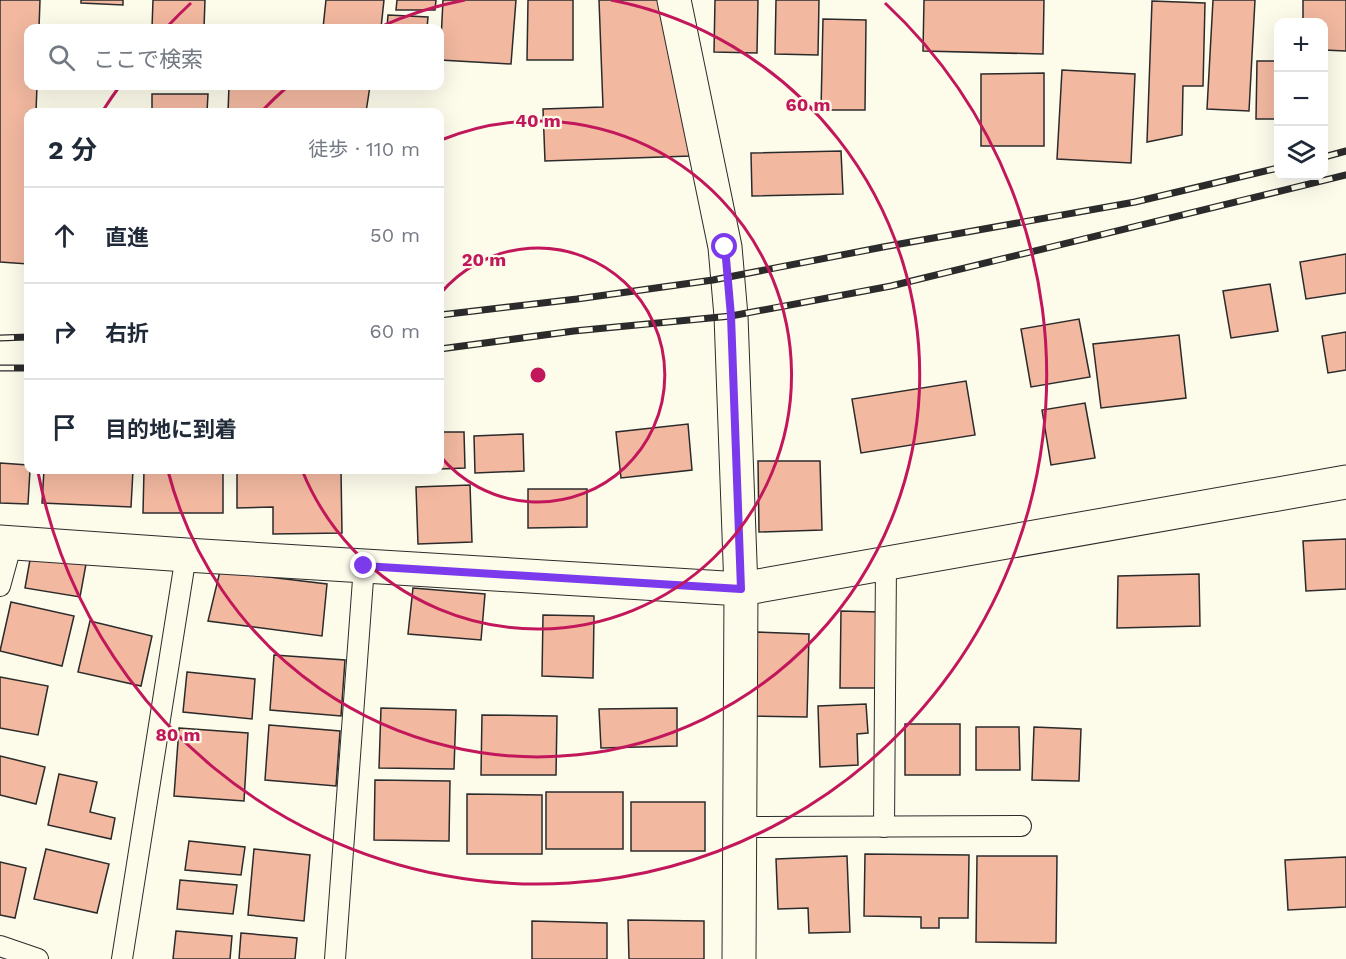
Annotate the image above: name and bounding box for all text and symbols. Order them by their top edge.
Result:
map controls [1274,18,1328,180]
button: + [1274,18,1328,72]
search box [24,24,444,90]
icon: search [45,41,78,74]
text: ここで検索 [93,47,203,72]
button: − [1274,72,1328,126]
text: 60 m [786,94,830,115]
text: 40 m [515,110,561,131]
button: layers [1274,126,1328,180]
text: 2 分 [48,135,97,165]
text: 徒歩 · 110 m [308,137,420,161]
icon: ahead [48,219,81,252]
text: 50 m [370,223,420,247]
text: 直進 [105,225,149,250]
route start [711,233,737,259]
text: 20 m [462,249,506,270]
icon: right [48,315,81,348]
text: 60 m [370,319,420,343]
text: 右折 [105,321,149,346]
centre of rings [528,365,548,385]
icon: arrive [48,411,81,444]
text: 目的地に到着 [105,417,237,442]
route end [350,552,376,578]
text: 80 m [156,724,200,745]

